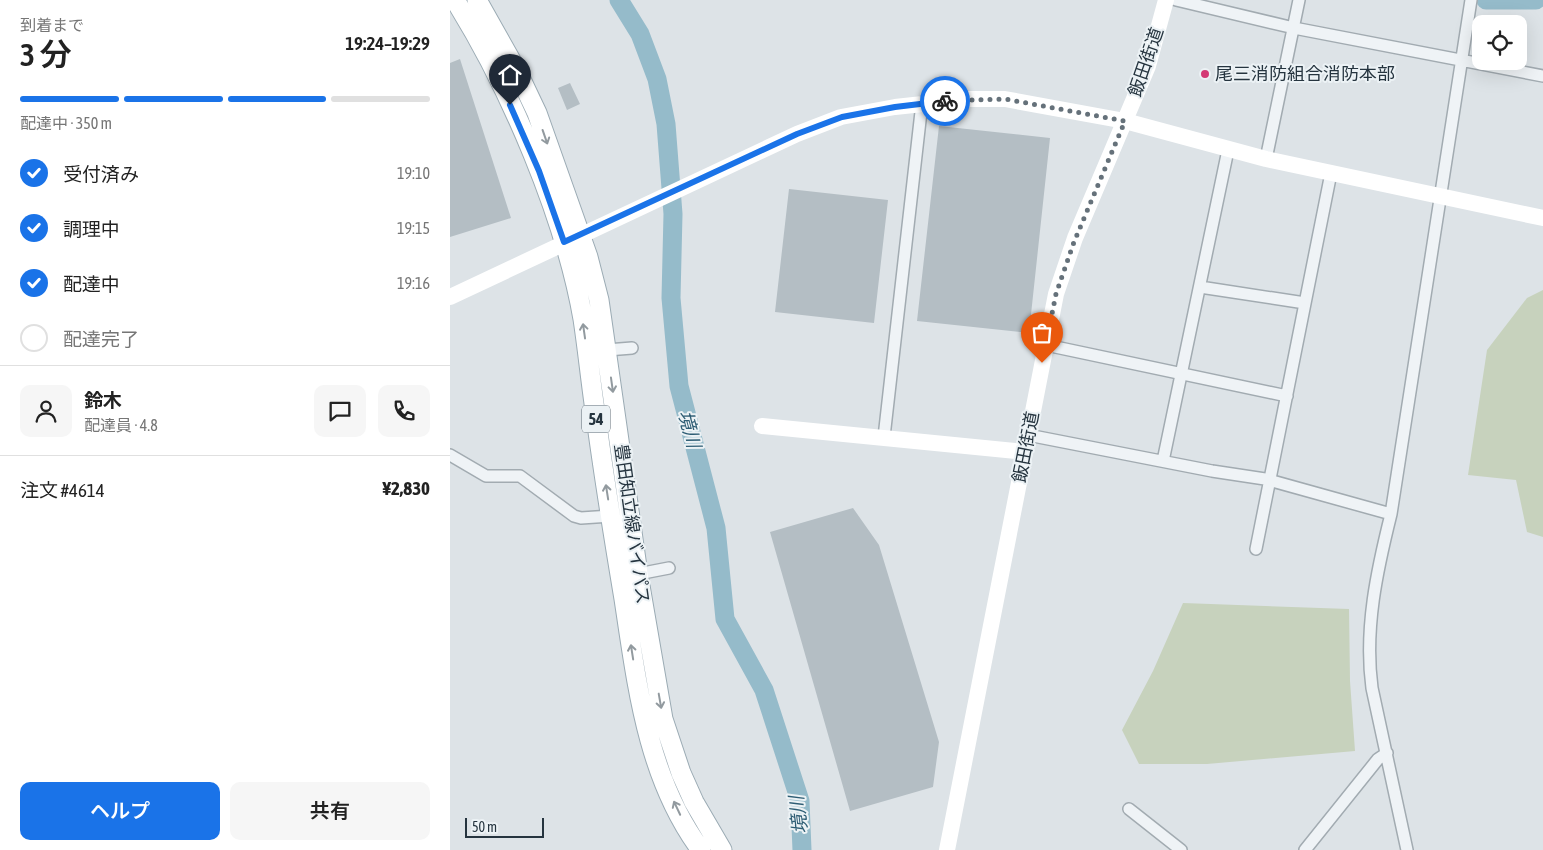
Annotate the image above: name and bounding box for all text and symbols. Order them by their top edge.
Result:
map controls [1472,15,1527,70]
button: locate [1472,15,1527,70]
text: 到着まで [20,16,84,34]
street label: 飯田街道 [1124,24,1167,99]
text: 19:24–19:29 [345,32,430,54]
text: 3 分 [20,36,71,73]
pin [489,54,531,105]
icon: home [496,61,524,89]
place label: 尾三消防組合消防本部 [1215,63,1395,84]
marker: 尾三消防組合消防本部 [1199,68,1211,80]
courier [920,76,970,126]
icon: bike [931,87,959,115]
text: 配達中 · 350 m [20,114,112,132]
one-way arrow [541,129,551,145]
icon: check [20,159,48,187]
text: 受付済み [63,163,139,185]
text: 19:10 [397,164,430,182]
icon: check [20,214,48,242]
text: 調理中 [63,218,120,240]
text: 19:15 [397,219,430,237]
icon: check [20,269,48,297]
text: 配達中 [63,273,120,295]
text: 19:16 [397,274,430,292]
pin [1021,312,1063,363]
icon: bag [1028,319,1056,347]
one-way arrow [579,323,589,339]
text: 配達完了 [63,328,139,350]
one-way arrow [607,376,617,392]
button: person [20,385,72,437]
button: chat [314,385,366,437]
button: phone [378,385,430,437]
text: 鈴木 [84,389,122,411]
road number: 54 [582,406,610,432]
water label: 境川 [674,408,706,452]
street label: 飯田街道 [1008,410,1043,484]
text: 配達員 · 4.8 [84,416,158,434]
street label: 豊田知立線バイパス [611,442,654,605]
text: ¥2,830 [382,477,430,499]
text: 注文 #4614 [20,479,105,501]
one-way arrow [602,484,612,500]
one-way arrow [627,645,637,661]
one-way arrow [655,693,665,709]
button: ヘルプ [20,782,220,840]
button: 共有 [230,782,430,840]
water label: 境川 [785,793,811,835]
one-way arrow [671,801,681,816]
scale bar [465,815,544,838]
text: 50 m [472,819,497,835]

